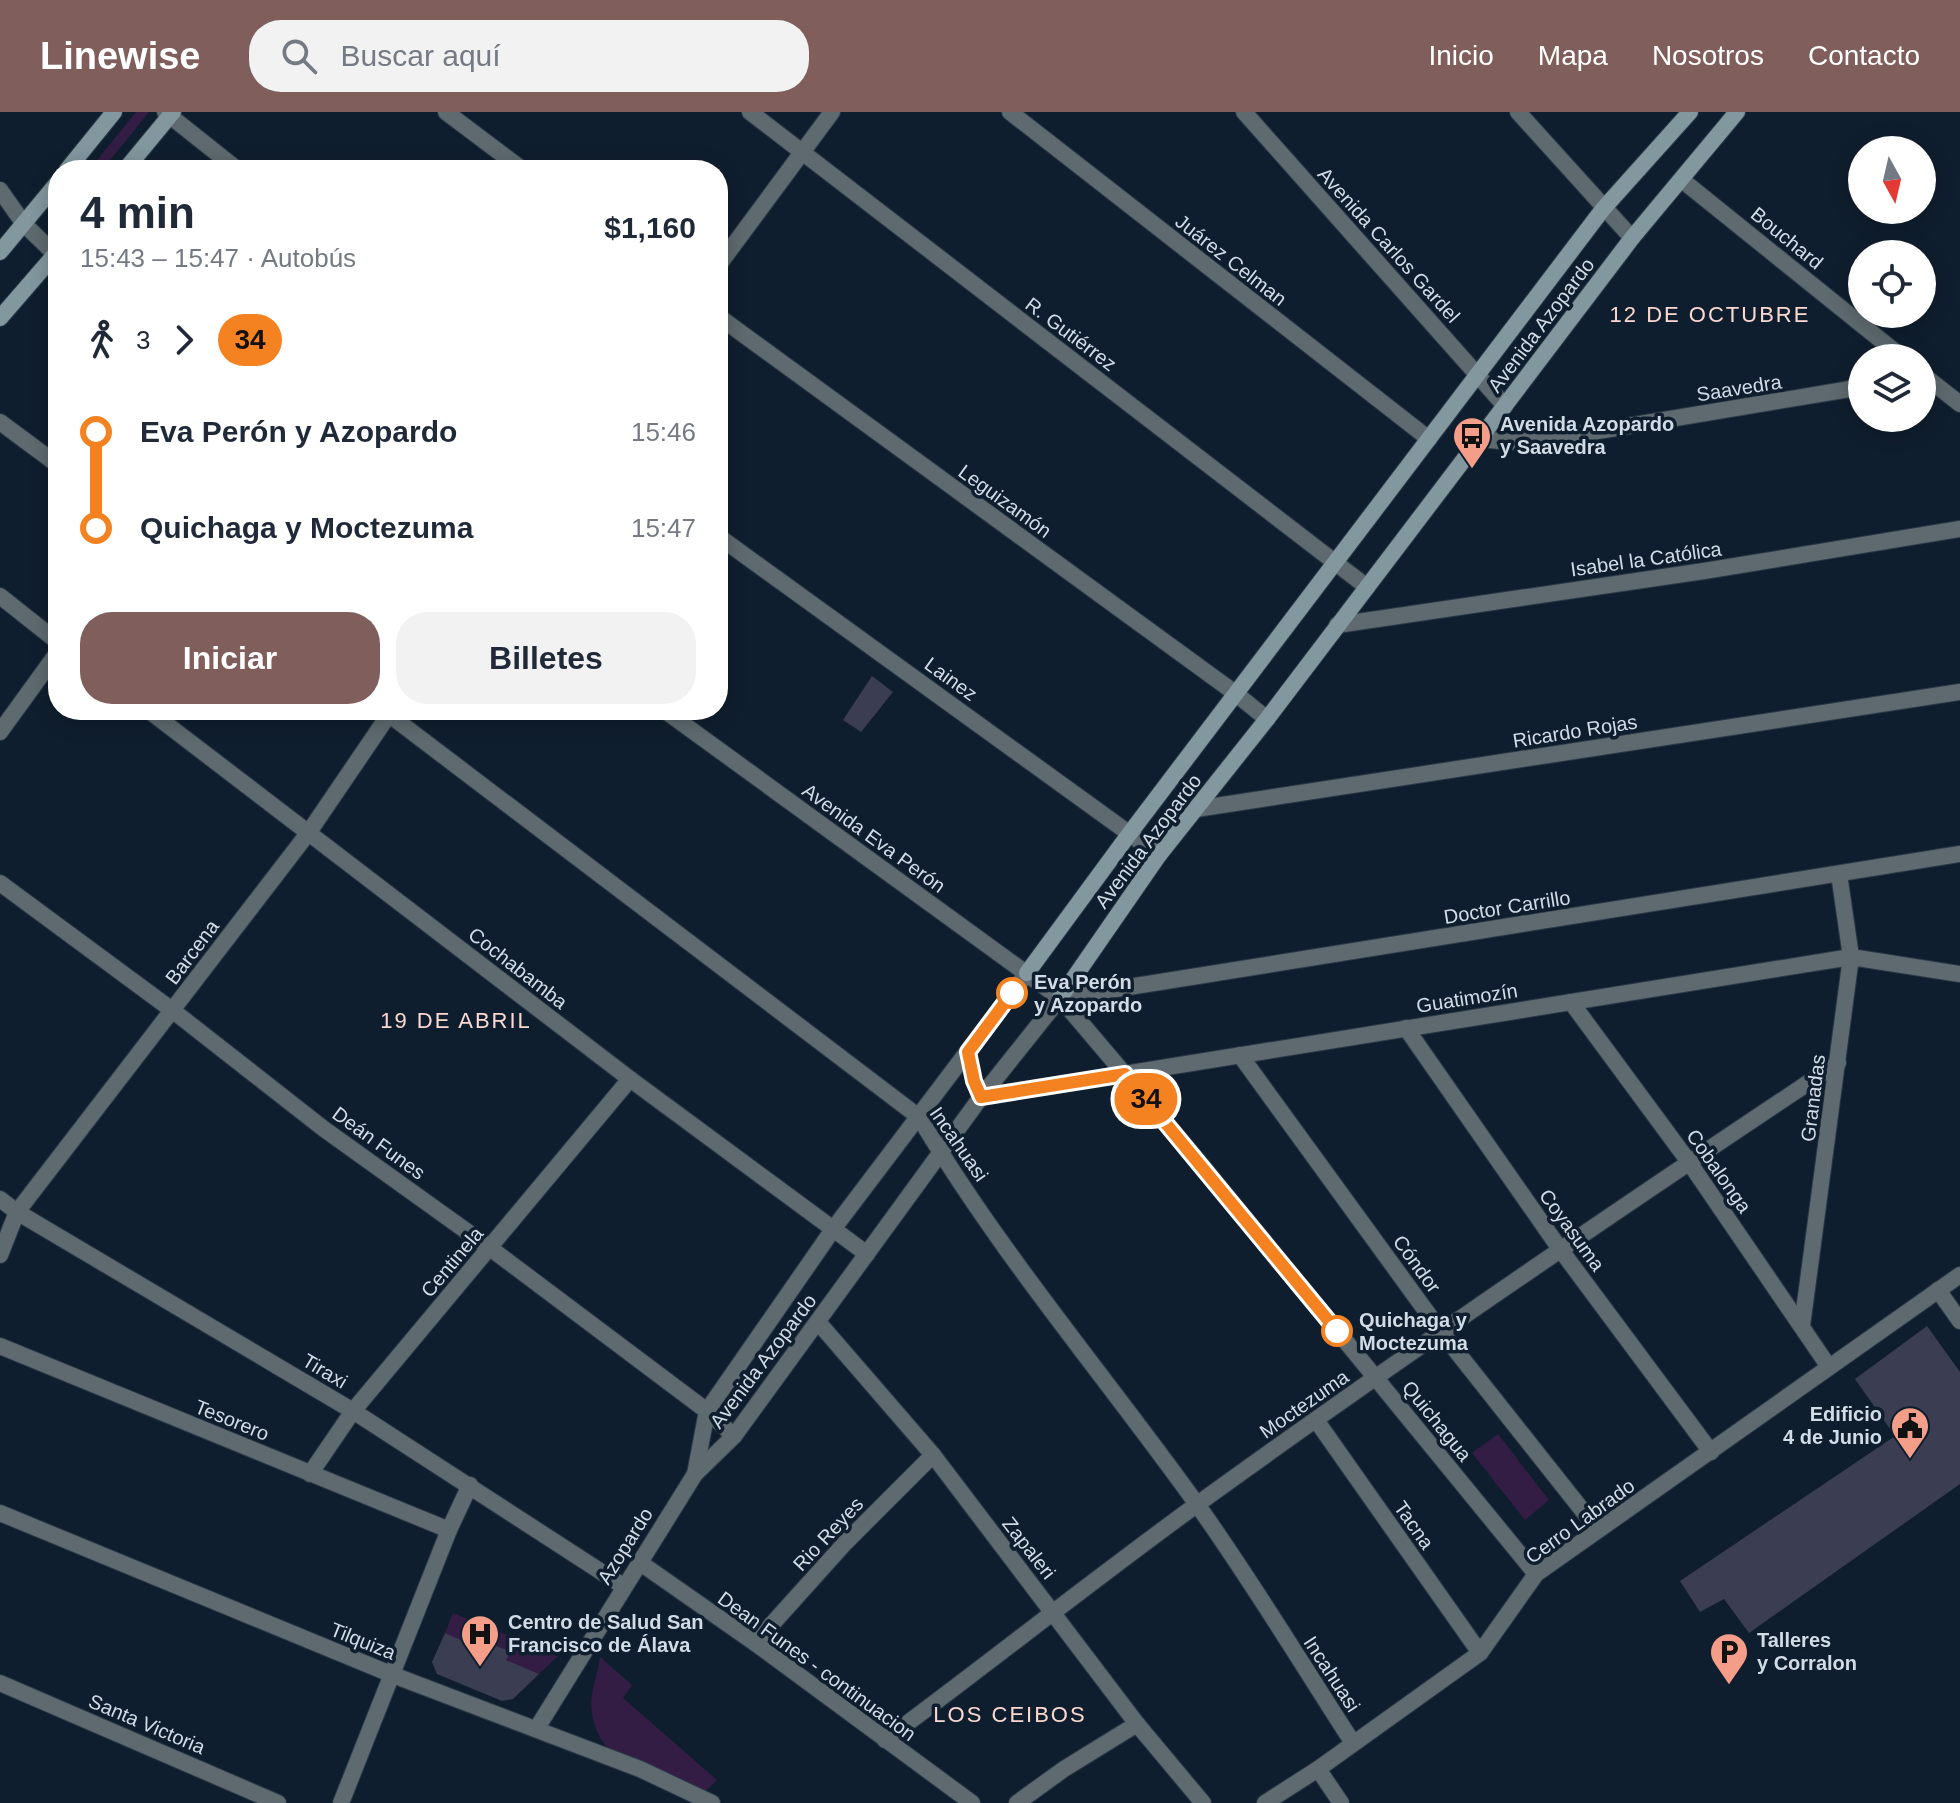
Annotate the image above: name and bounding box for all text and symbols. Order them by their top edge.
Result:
search box [249,20,809,92]
icon: search [277,34,321,78]
text: Linewise [40,35,201,77]
text: Buscar aquí [341,39,501,72]
text: Inicio [1428,40,1494,71]
text: Mapa [1538,40,1608,71]
text: Nosotros [1652,40,1764,71]
text: Contacto [1808,40,1920,71]
north arrow [1848,136,1936,224]
map controls [1848,136,1936,432]
street label: Avenida Carlos Gardel [1314,163,1464,327]
text: 4 min [80,188,195,237]
street label: Bouchard [1747,203,1827,273]
street label: Juárez Celman [1171,210,1291,310]
text: $1,160 [604,211,696,244]
button: locate [1848,240,1936,328]
text: 15:43 – 15:47 · Autobús [80,243,356,273]
street label: Avenida Azopardo [1483,254,1599,396]
street label: R. Gutiérrez [1021,293,1121,375]
district label: 12 DE OCTUBRE [1610,302,1810,327]
icon: walk [80,318,124,362]
icon: forward [162,318,206,362]
text: 34 [234,324,266,355]
text: 3 [136,325,150,355]
button: layers [1848,344,1936,432]
street label: Saavedra [1695,370,1784,406]
place label: Avenida Azopardo y Saavedra [1500,413,1674,458]
text: Eva Perón y Azopardo [140,415,457,448]
bus stop icon: Avenida Azopardo y Saavedra [1451,415,1493,470]
text: 15:46 [631,417,696,447]
street label: Leguizamón [954,460,1056,542]
text: Quichaga y Moctezuma [140,511,473,544]
text: 15:47 [631,513,696,543]
street label: Isabel la Católica [1569,537,1724,580]
button: Iniciar [80,612,380,704]
button: Billetes [396,612,696,704]
street label: Lainez [921,653,981,705]
street label: Ricardo Rojas [1511,710,1639,752]
street label: Avenida Azopardo [1090,770,1206,912]
street label: Avenida Eva Perón [798,779,950,897]
street label: Doctor Carrillo [1442,886,1572,928]
street label: Barcena [161,915,224,988]
street label: Cochabamba [464,923,572,1014]
place label: Eva Perón y Azopardo [1034,971,1142,1016]
marker: Eva Perón y Azopardo [997,978,1027,1008]
street label: Guatimozín [1415,979,1519,1017]
district label: 19 DE ABRIL [380,1008,532,1033]
street label: Granadas [1797,1053,1829,1143]
line badge: 34 [1110,1073,1182,1125]
text: 34 [1130,1083,1162,1114]
street label: Deán Funes [328,1102,430,1184]
street label: Incahuasi [925,1103,993,1185]
street label: Cobalonga [1682,1125,1756,1218]
street label: Coyasuma [1535,1185,1610,1276]
street label: Centinela [416,1222,488,1301]
street label: Cóndor [1389,1231,1445,1297]
street label: Avenida Azopardo [705,1290,821,1432]
place label: Quichaga y Moctezuma [1359,1309,1469,1354]
marker: Quichaga y Moctezuma [1322,1316,1352,1346]
street label: Tiraxi [299,1349,351,1393]
street label: Moctezuma [1255,1365,1353,1443]
street label: Quichagua [1398,1376,1477,1466]
street label: Tesorero [192,1395,272,1445]
place label: Edificio 4 de Junio [1783,1403,1882,1448]
public building icon: Edificio 4 de Junio [1889,1405,1931,1460]
street label: Cerro Labrado [1521,1474,1639,1568]
street label: Rio Reyes [788,1493,868,1575]
street label: Tacna [1390,1497,1439,1554]
street label: Azopardo [593,1504,657,1588]
street label: Zapaleri [998,1513,1060,1583]
street label: Dean Funes - continuacion [714,1587,920,1745]
place label: Centro de Salud San Francisco de Álava [508,1611,704,1656]
hospital icon: Centro de Salud San Francisco de Álava [459,1613,501,1668]
street label: Tilquiza [327,1618,400,1664]
place label: Talleres y Corralon [1757,1629,1857,1674]
parking icon: Talleres y Corralon [1708,1631,1750,1686]
street label: Incahuasi [1299,1632,1365,1716]
street label: Santa Victoria [86,1690,209,1759]
district label: LOS CEIBOS [933,1702,1087,1727]

